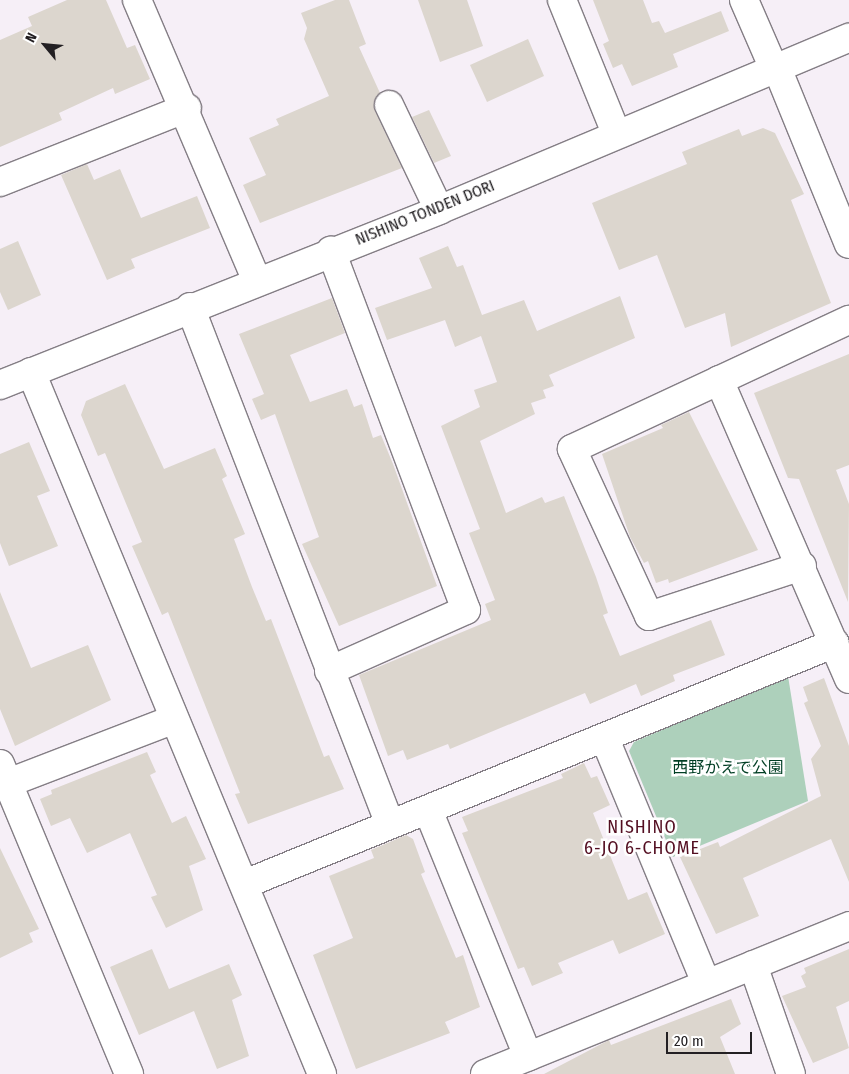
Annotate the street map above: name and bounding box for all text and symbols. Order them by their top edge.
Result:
north arrow [20,20,70,70]
text: N [22,30,41,45]
street label: NISHINO TONDEN DORI [353,176,497,250]
park label: 西野かえで公園 [672,758,784,778]
district label: NISHINO 6-JO 6-CHOME [583,817,701,860]
scale bar [669,1022,755,1054]
text: 20 m [674,1032,704,1050]

